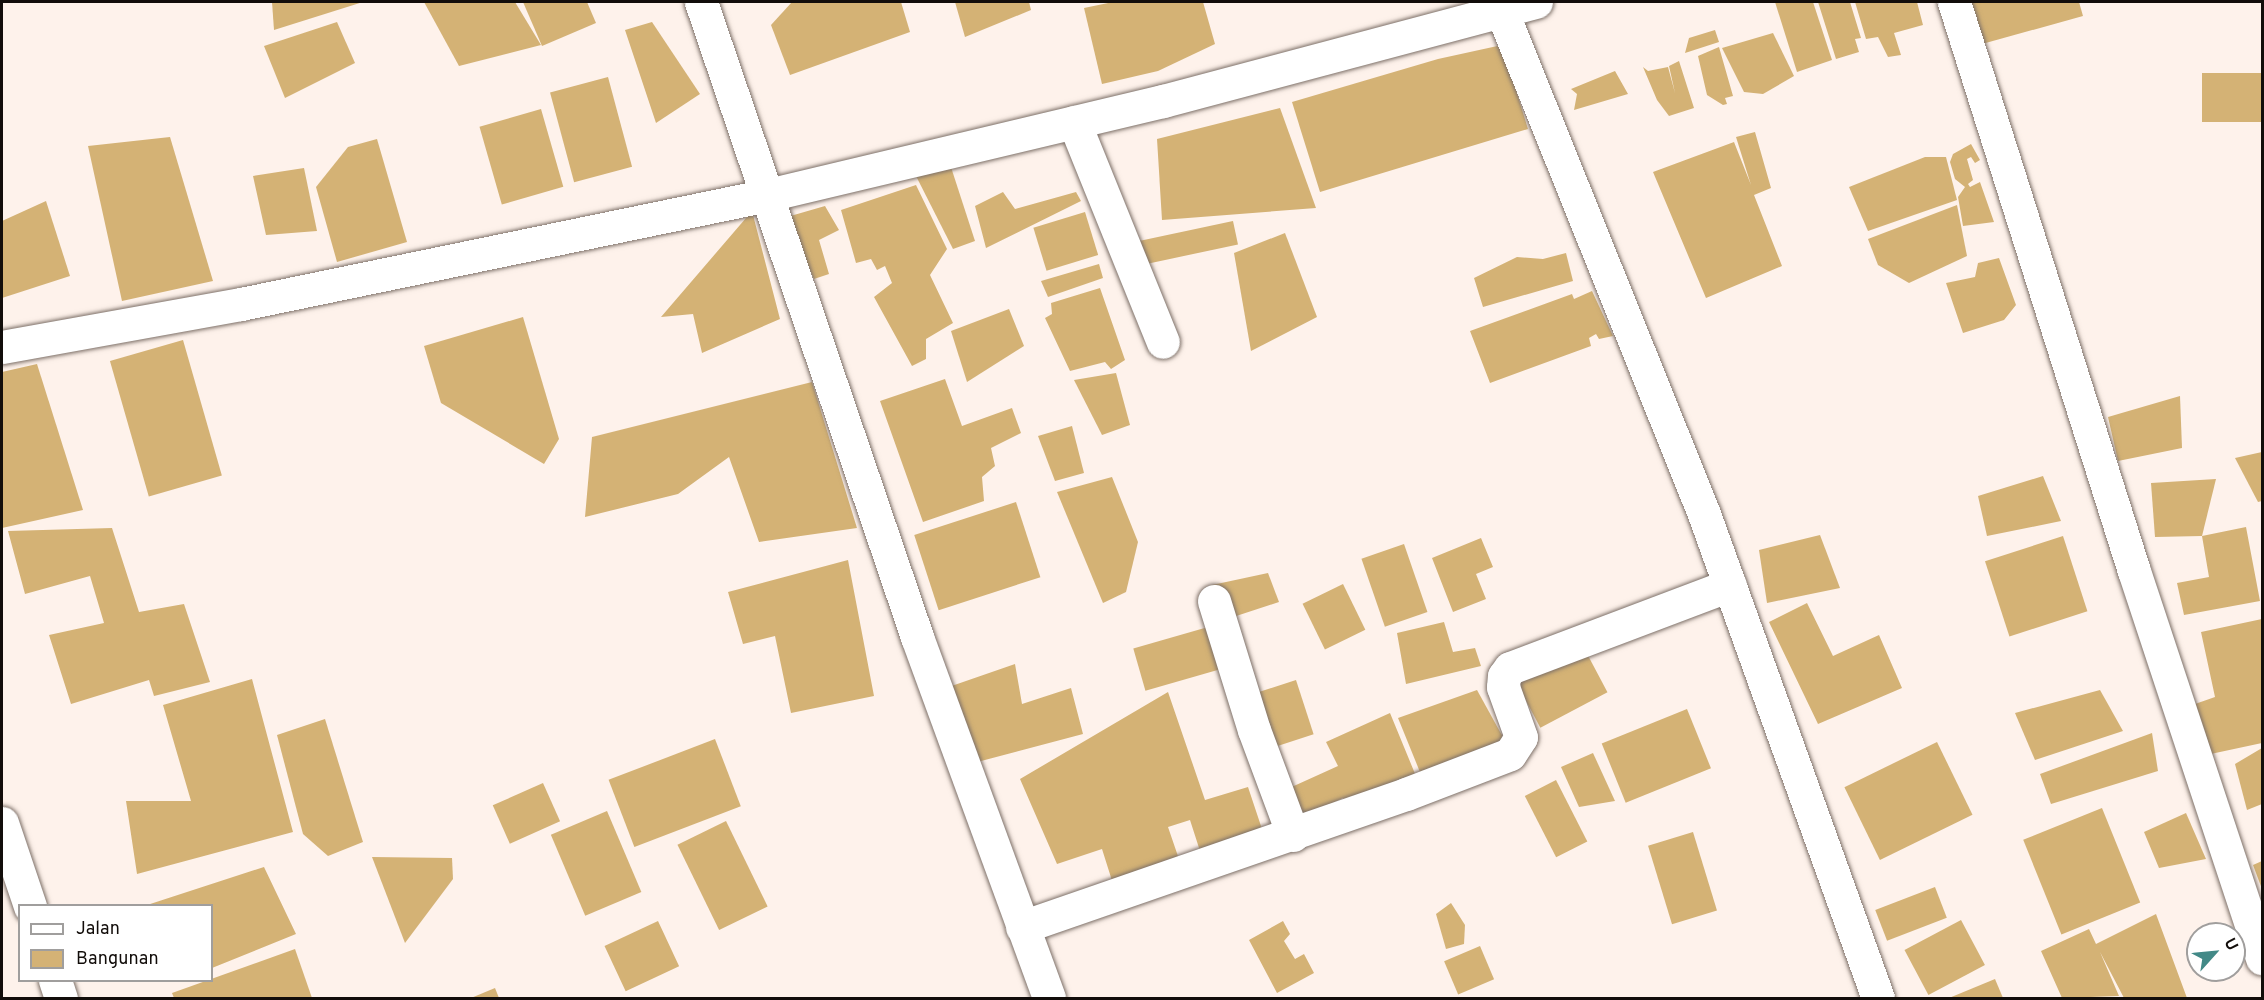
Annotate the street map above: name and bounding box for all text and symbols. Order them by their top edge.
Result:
legend [18,904,213,982]
text: Jalan [76,918,120,941]
north arrow [2186,922,2246,982]
text: U [2219,935,2242,954]
text: Bangunan [76,948,159,971]

